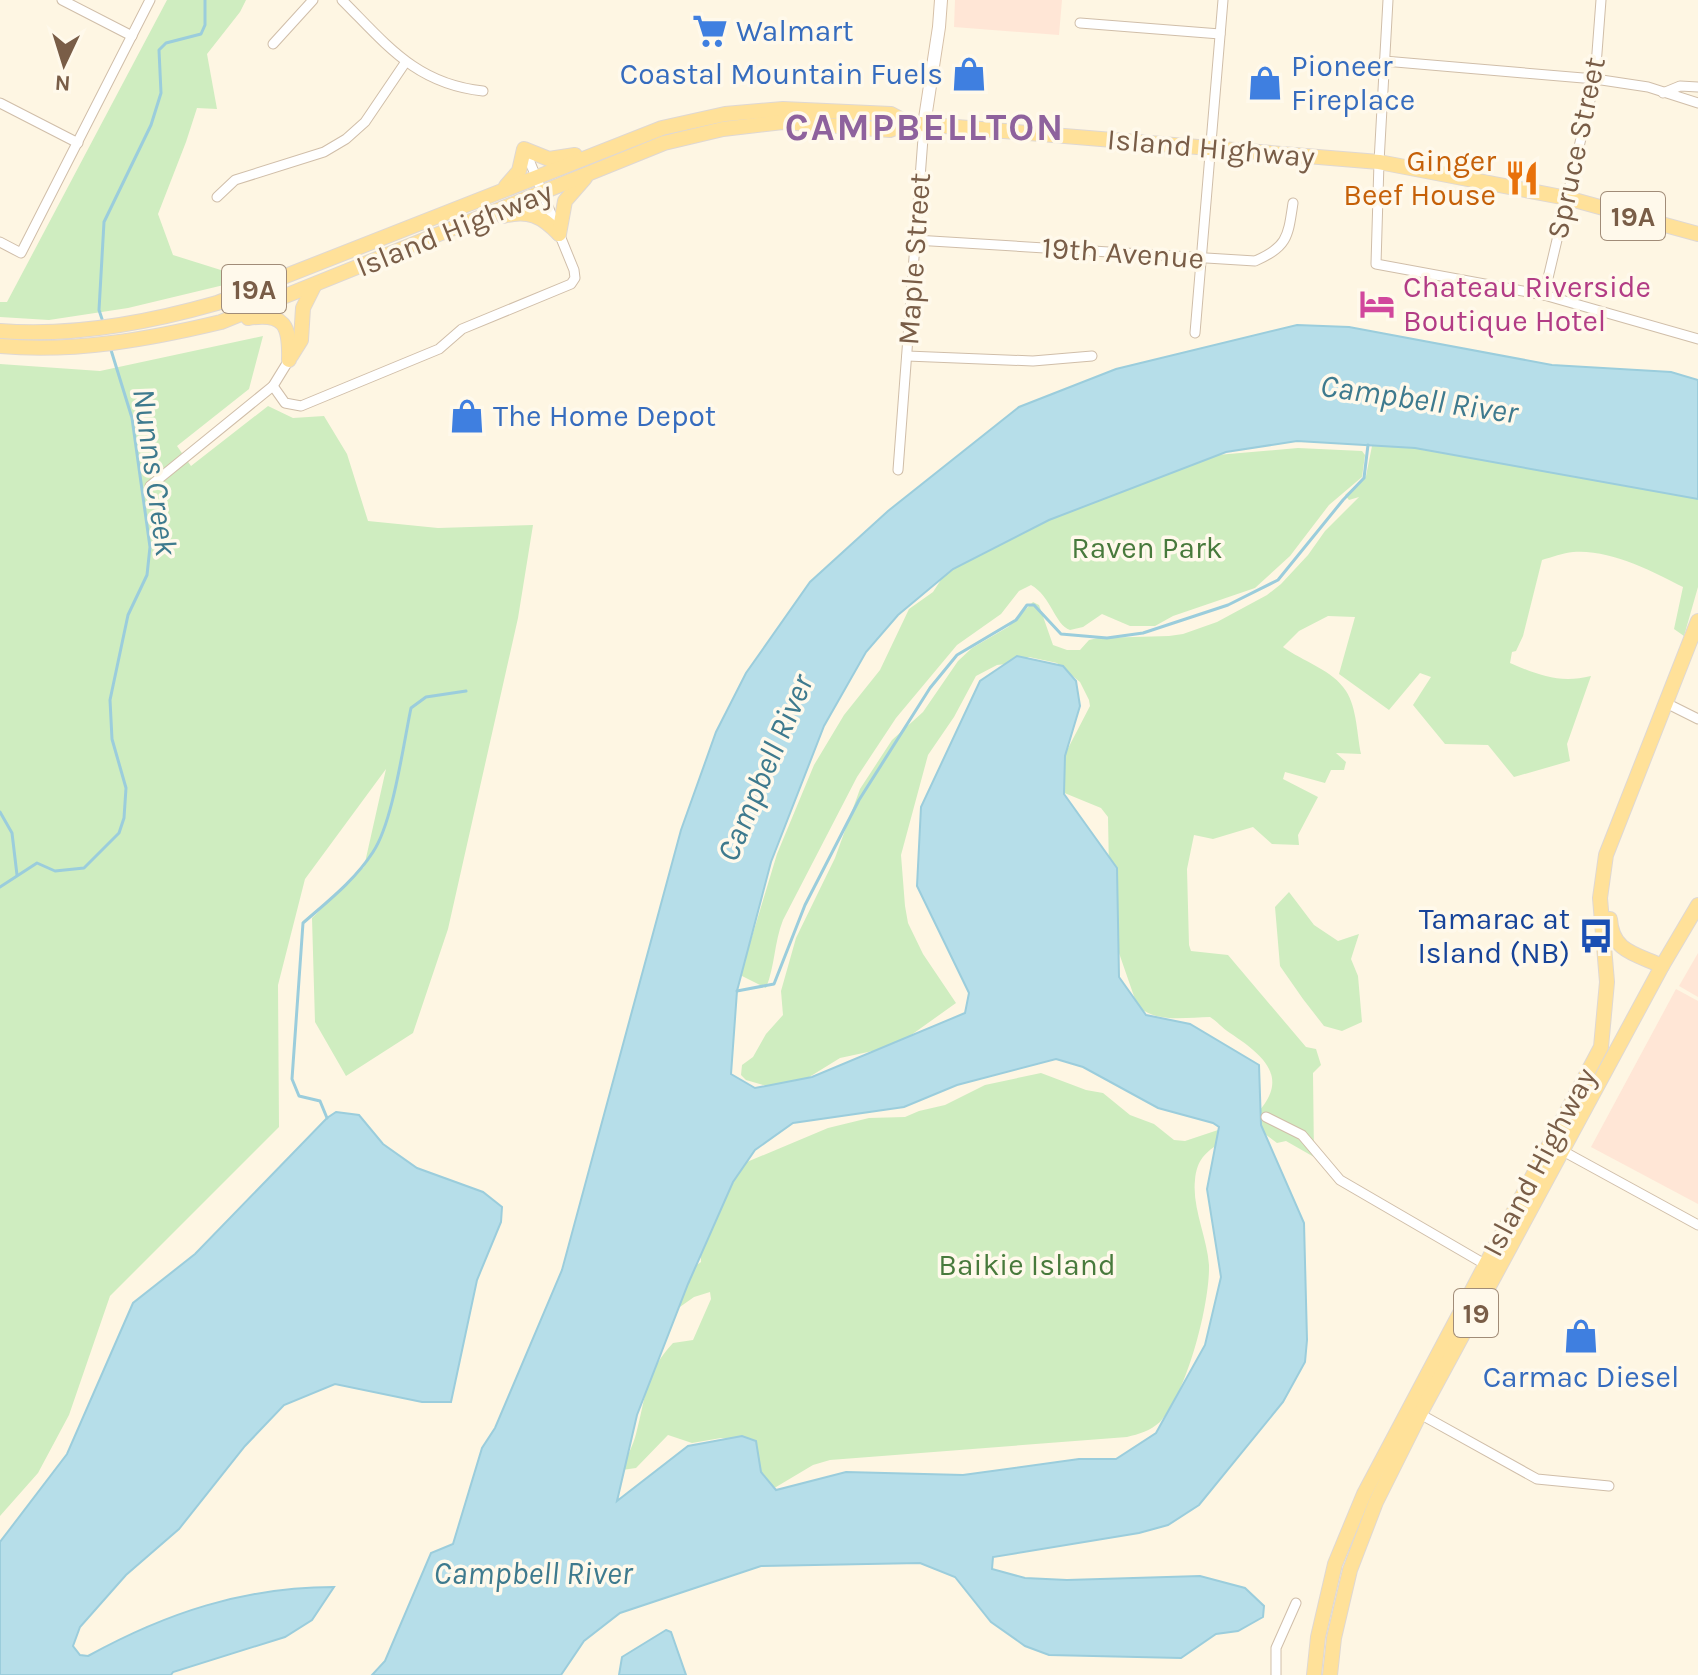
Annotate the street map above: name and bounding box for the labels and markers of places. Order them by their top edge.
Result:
supermarket icon: Walmart [691,12,729,50]
place label: Walmart [736,13,853,49]
place label: Pioneer Fireplace [1291,48,1415,118]
shop icon: Coastal Mountain Fuels [950,55,988,93]
place label: Coastal Mountain Fuels [620,56,943,92]
shop icon: Pioneer Fireplace [1246,64,1284,102]
place label: Ginger Beef House [1343,143,1496,213]
restaurant icon: Ginger Beef House [1503,159,1541,197]
place label: Chateau Riverside Boutique Hotel [1403,269,1651,339]
hotel icon: Chateau Riverside Boutique Hotel [1358,285,1396,323]
shop icon: The Home Depot [448,397,486,435]
place label: The Home Depot [493,398,716,434]
place label: Tamarac at Island (NB) [1417,901,1570,971]
bus stop icon: Tamarac at Island (NB) [1577,917,1615,955]
shop icon: Carmac Diesel [1562,1317,1600,1355]
place label: Carmac Diesel [1483,1359,1679,1395]

